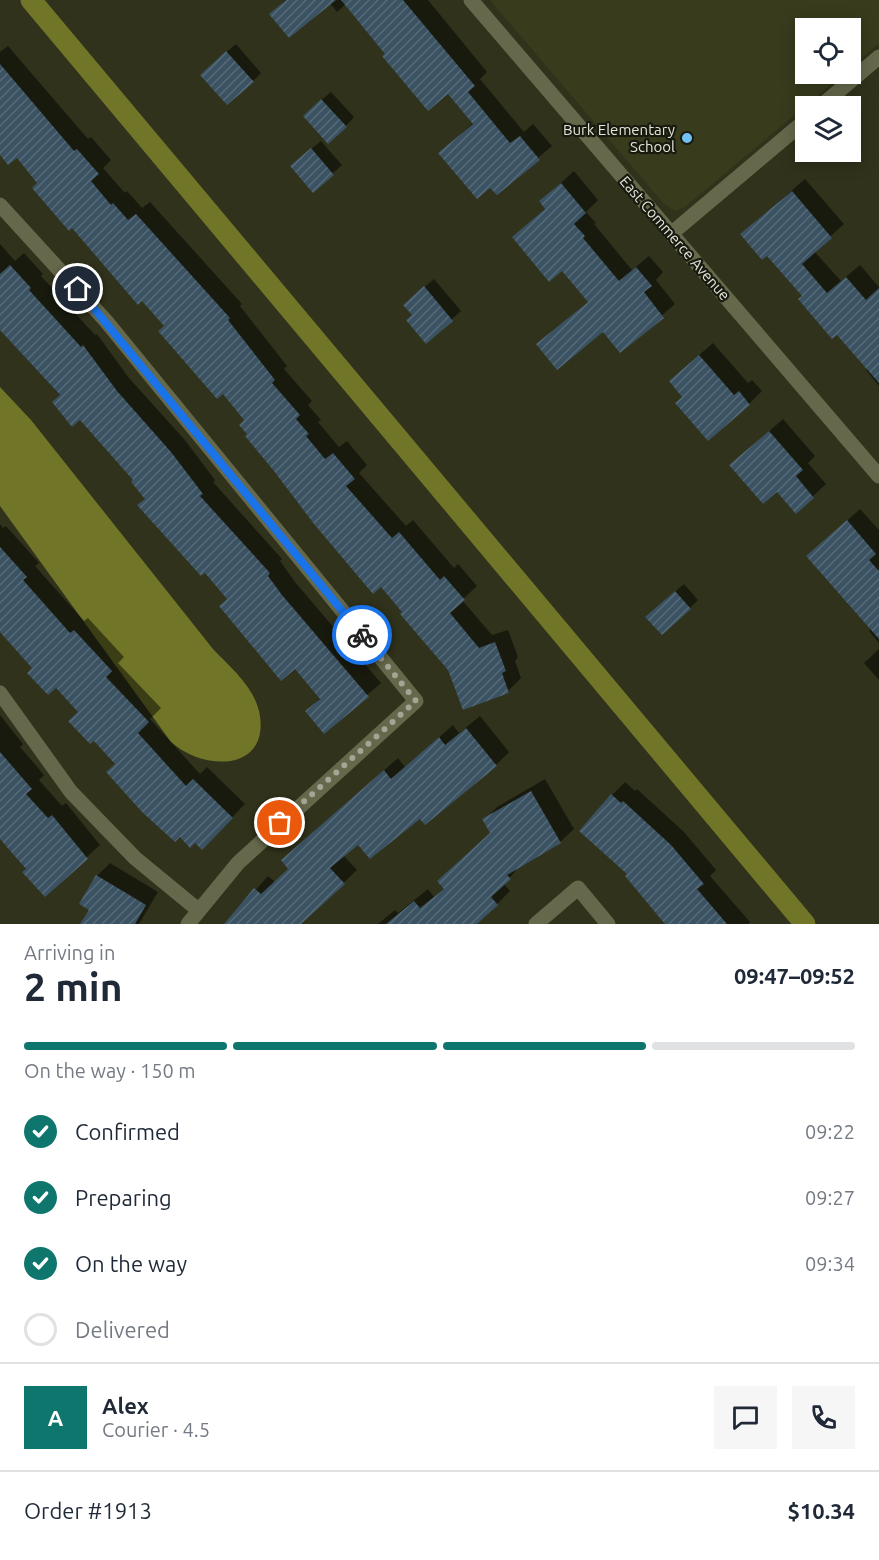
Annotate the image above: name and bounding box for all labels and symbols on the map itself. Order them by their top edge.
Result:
place label: Burk Elementary School [563,121,675,155]
marker: Burk Elementary School [680,131,694,145]
street label: East Commerce Avenue [616,172,734,304]
pin [52,263,103,314]
courier [332,605,392,665]
pin [254,797,305,848]

